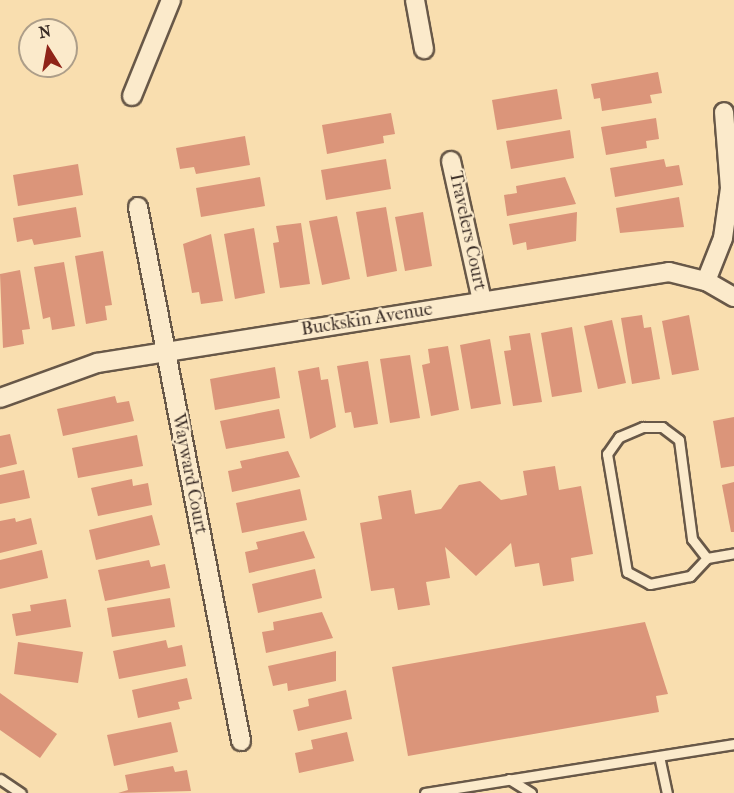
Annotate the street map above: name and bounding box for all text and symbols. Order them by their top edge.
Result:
north arrow [18,18,78,78]
text: N [37,21,53,42]
street label: Travelers Court [444,169,490,293]
street label: Buckskin Avenue [300,299,434,341]
street label: Wayward Court [167,412,211,536]

